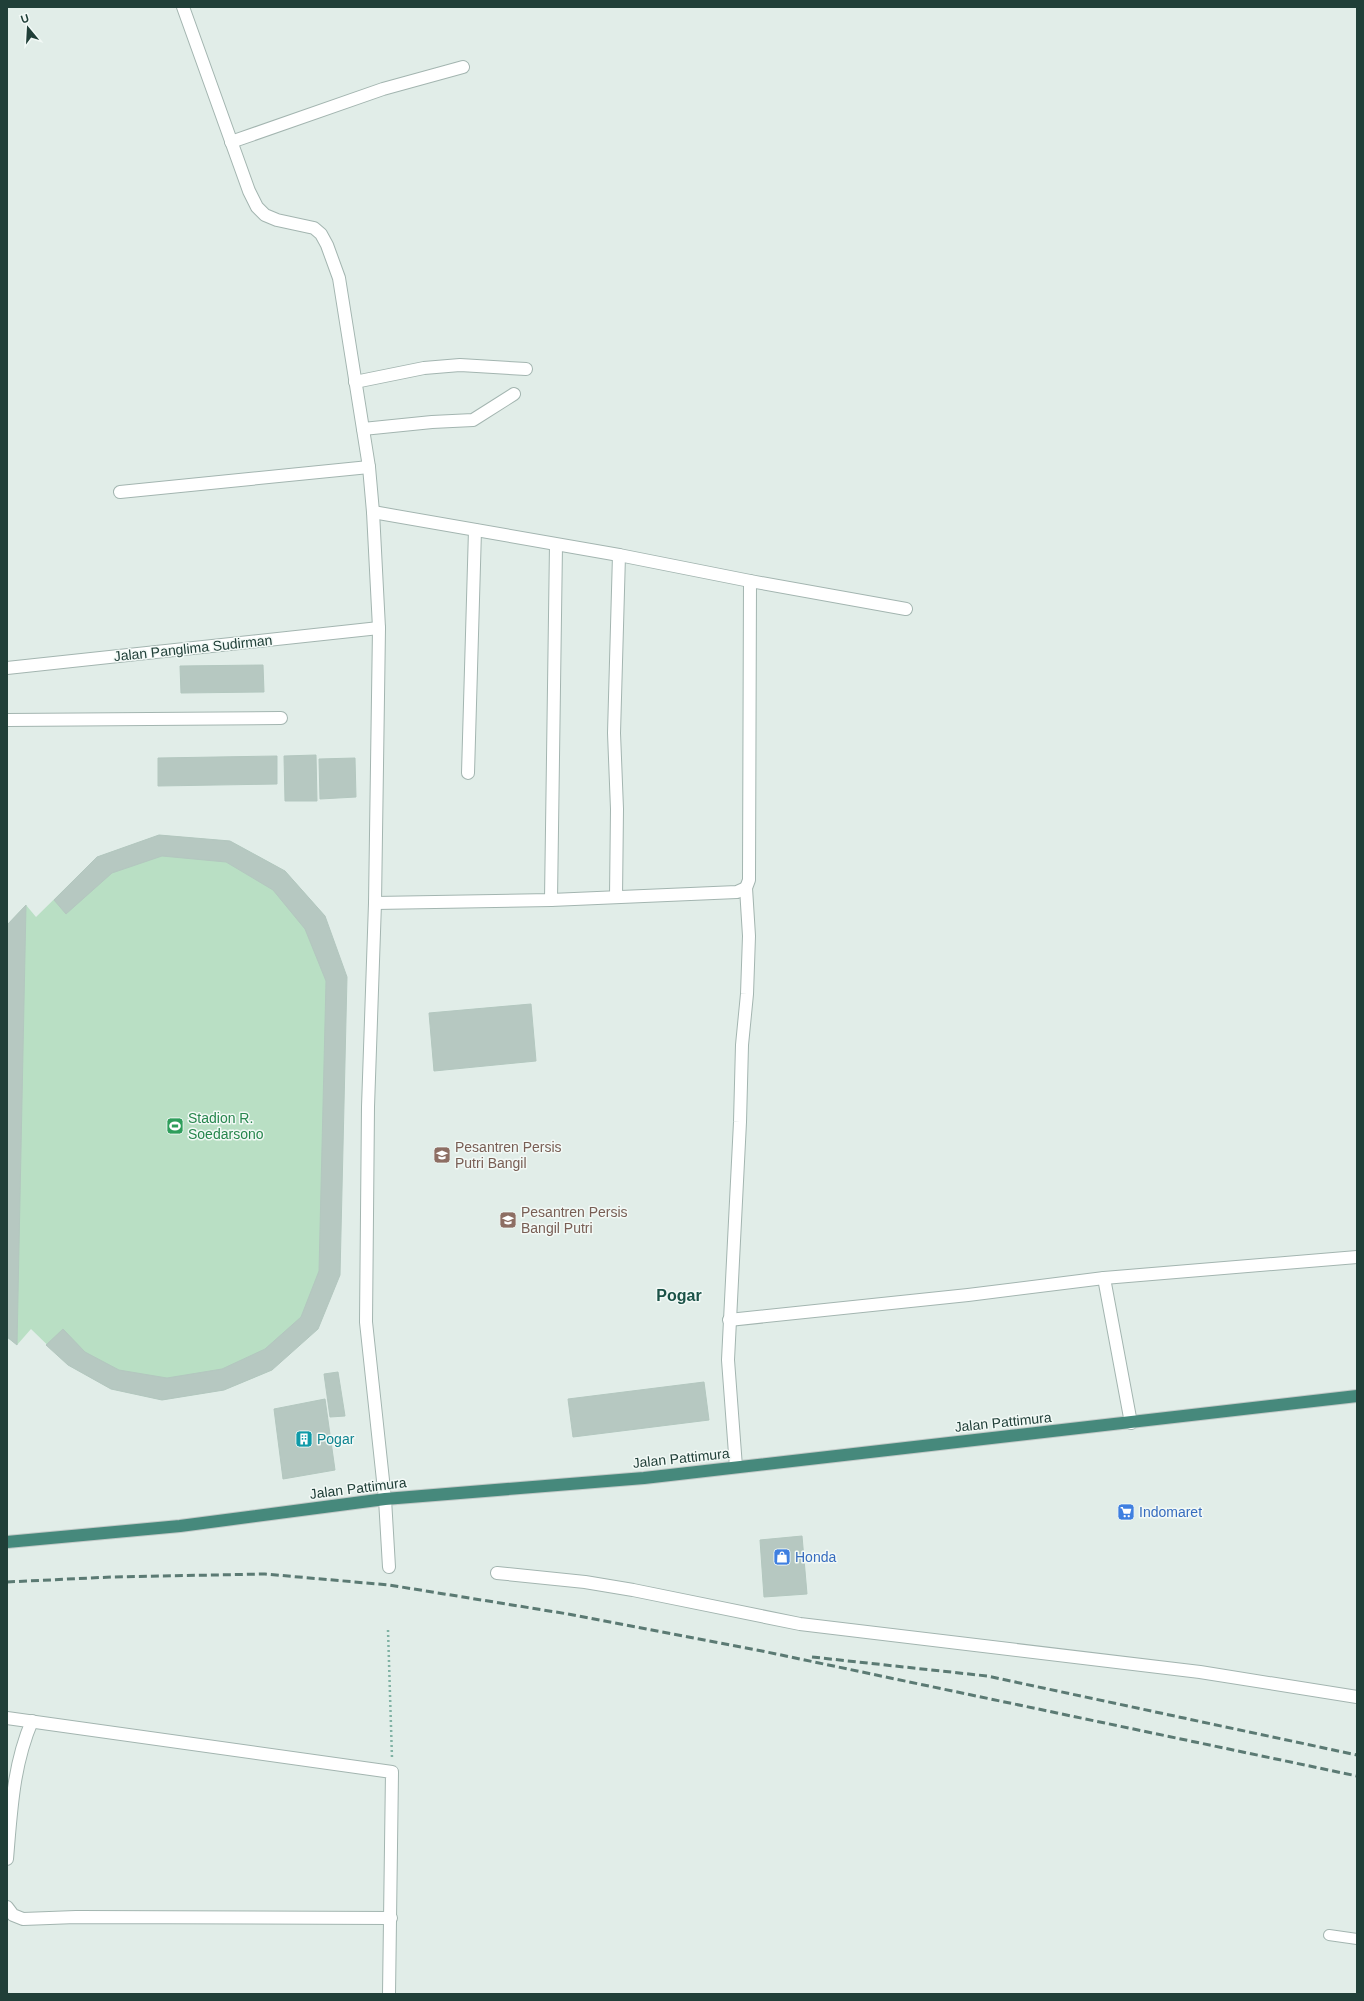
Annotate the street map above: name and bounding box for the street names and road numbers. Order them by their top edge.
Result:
street label: Jalan Panglima Sudirman [113,632,273,664]
street label: Jalan Pattimura [954,1409,1052,1435]
street label: Jalan Pattimura [632,1445,730,1471]
street label: Jalan Pattimura [309,1474,407,1502]

